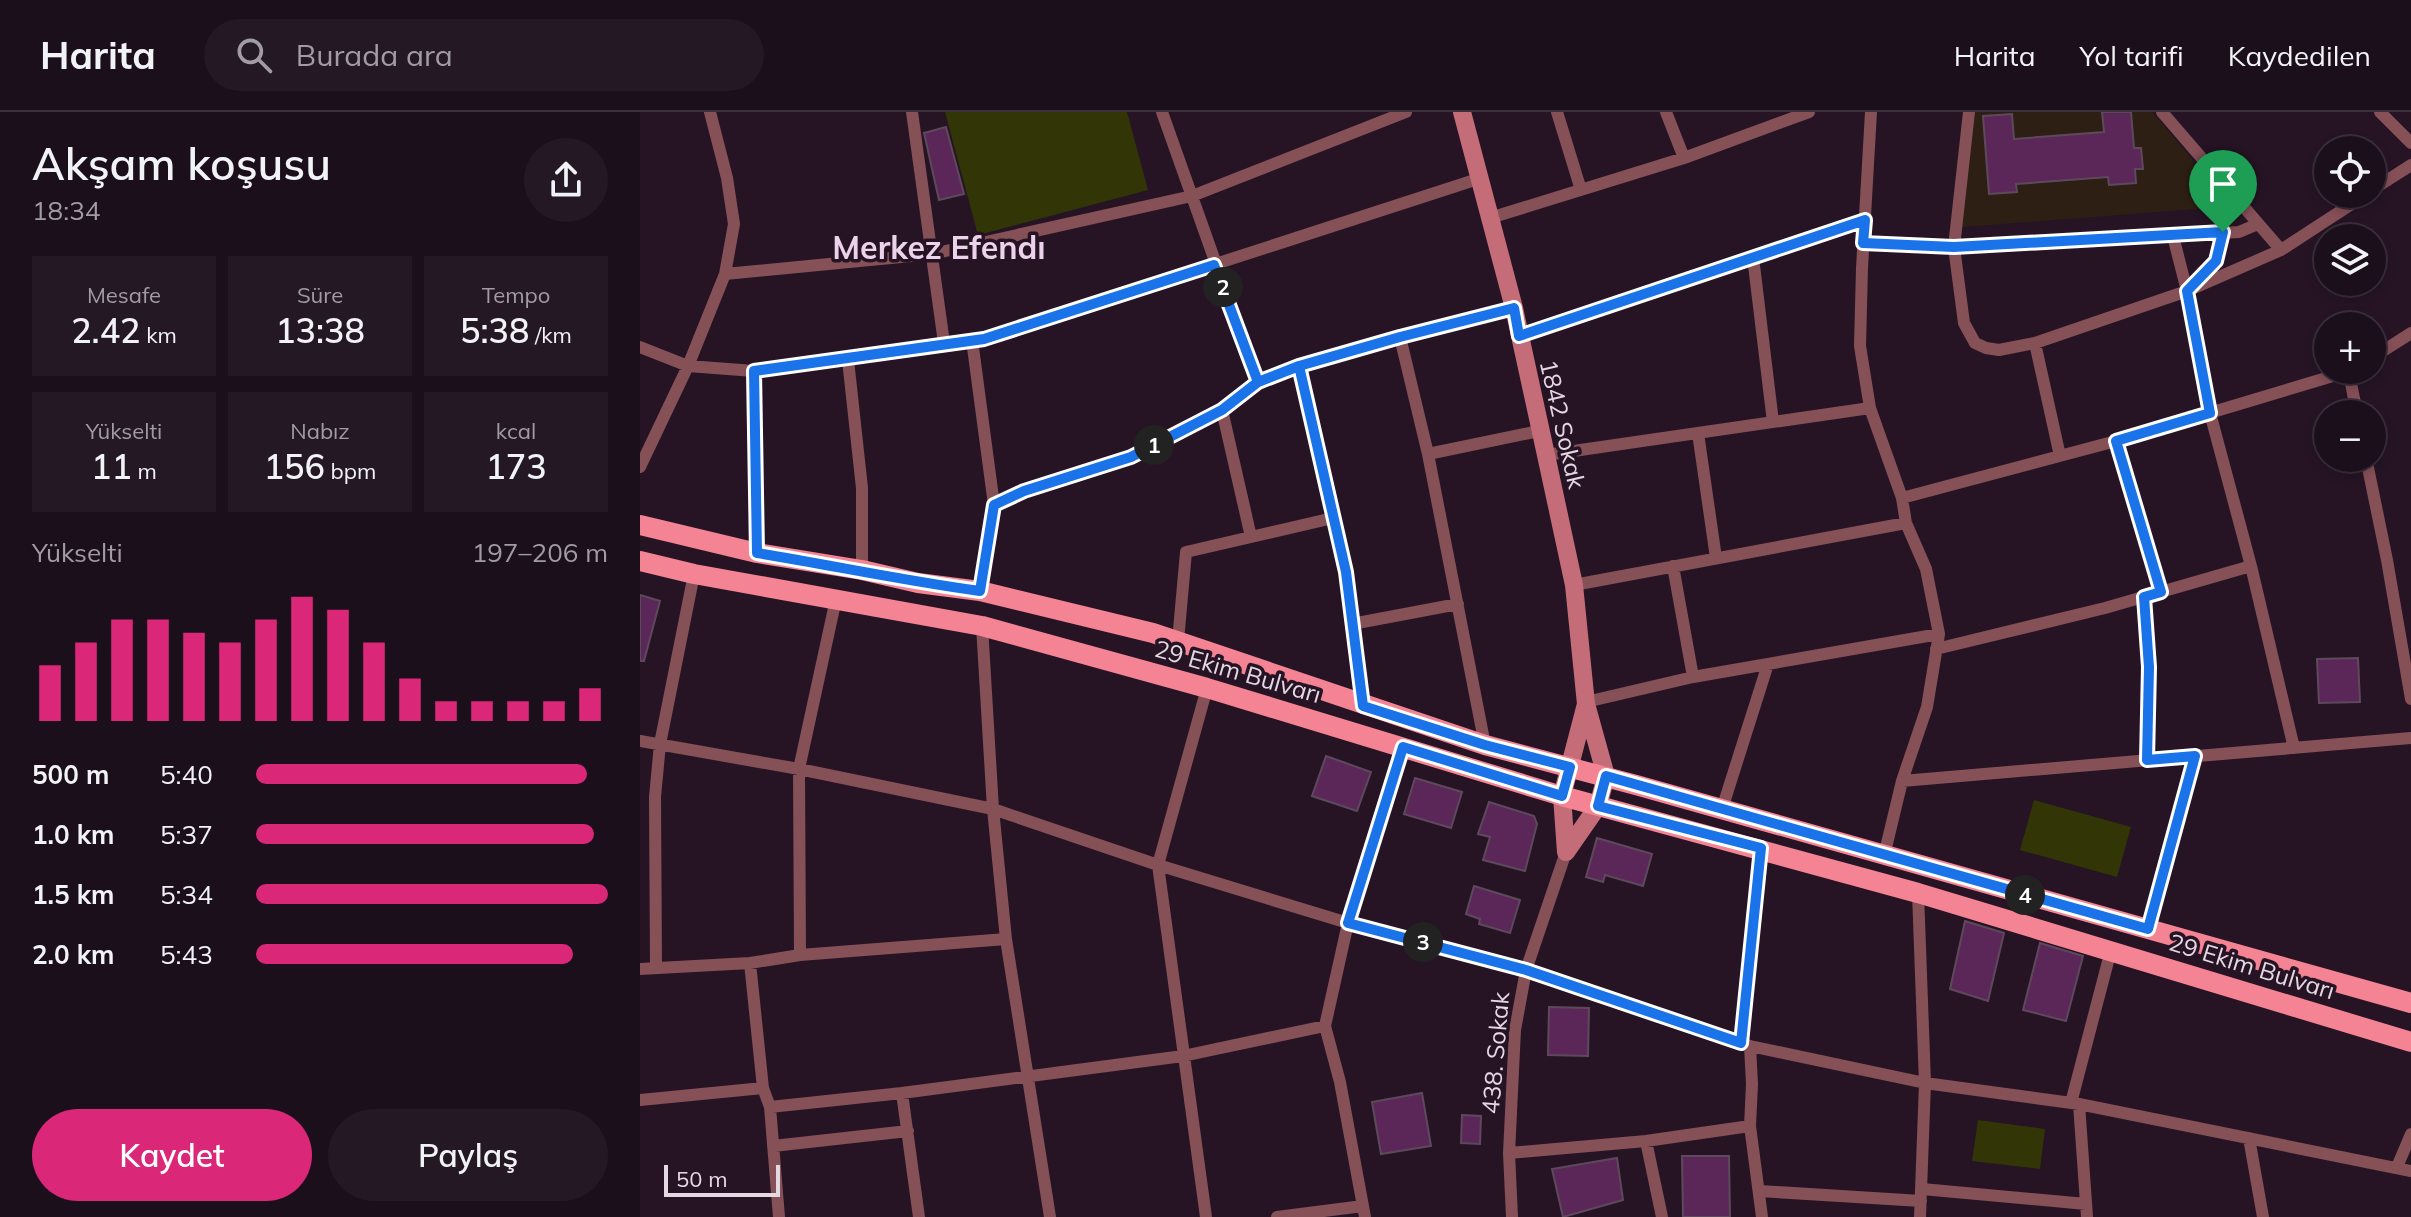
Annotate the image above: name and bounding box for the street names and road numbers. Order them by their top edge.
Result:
street label: 1842 Sokak [1534,357,1593,492]
street label: 29 Ekim Bulvarı [1151,633,1325,709]
street label: 29 Ekim Bulvarı [2165,927,2339,1005]
street label: 438. Sokak [1475,990,1515,1115]

